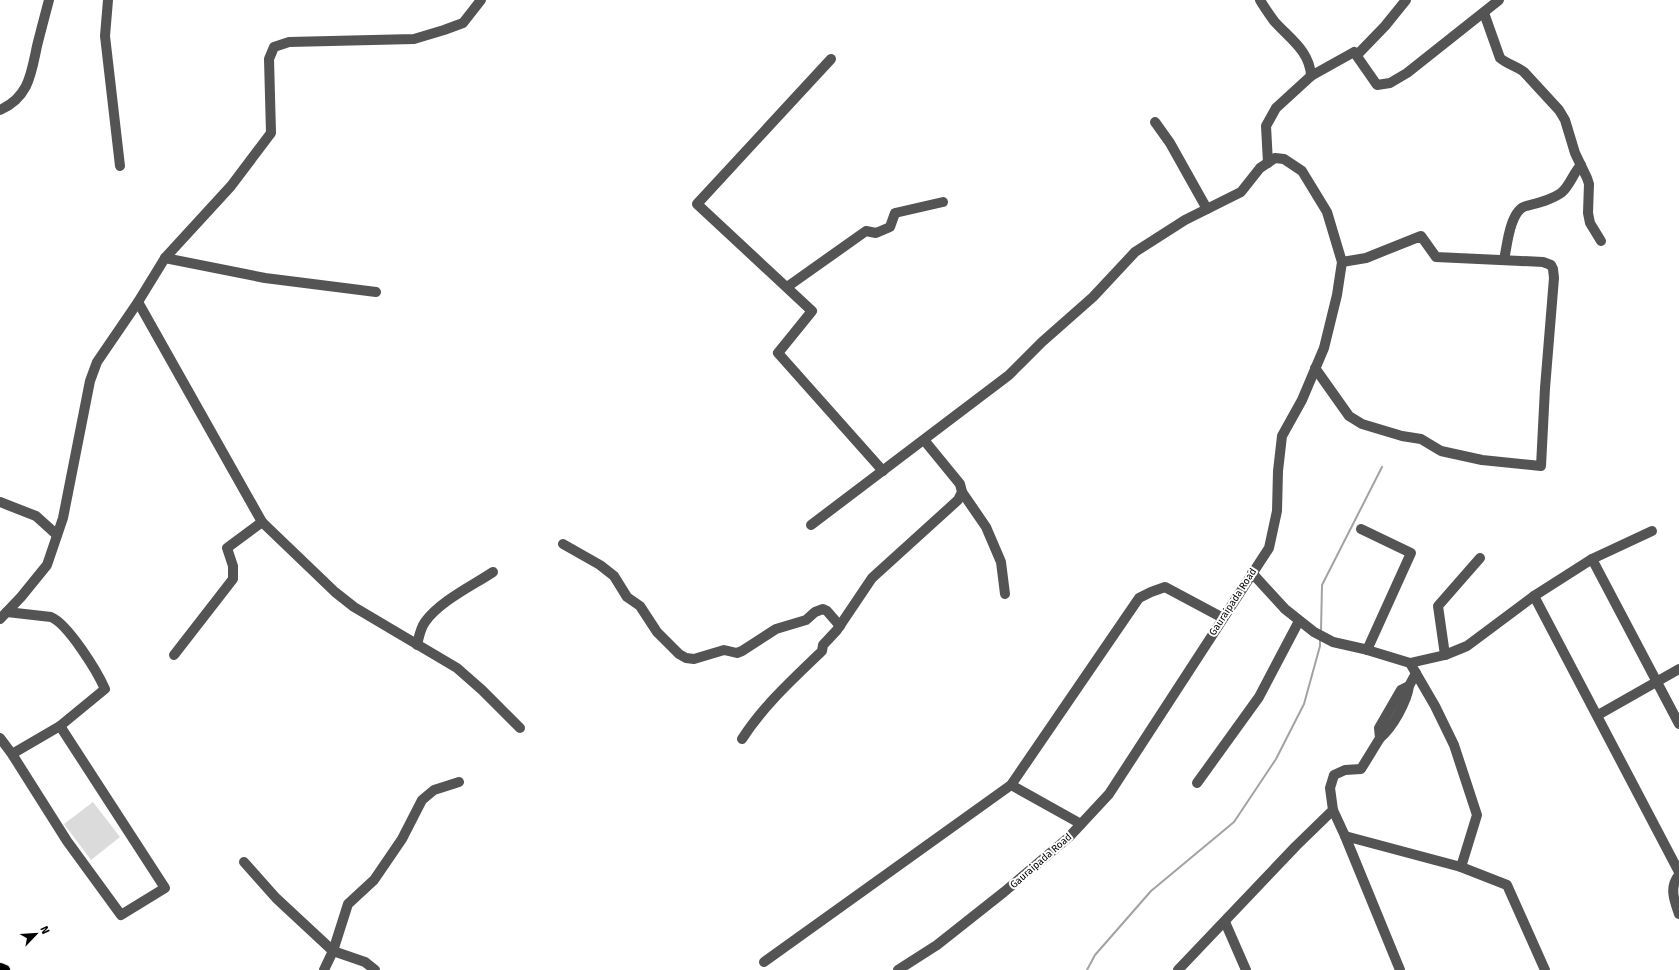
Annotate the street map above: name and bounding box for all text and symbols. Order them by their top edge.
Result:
street label: Gauraipada Road [1207,566,1259,638]
street label: Gauraipada Road [1008,831,1074,891]
north arrow [16,914,56,954]
text: N [37,924,52,936]

